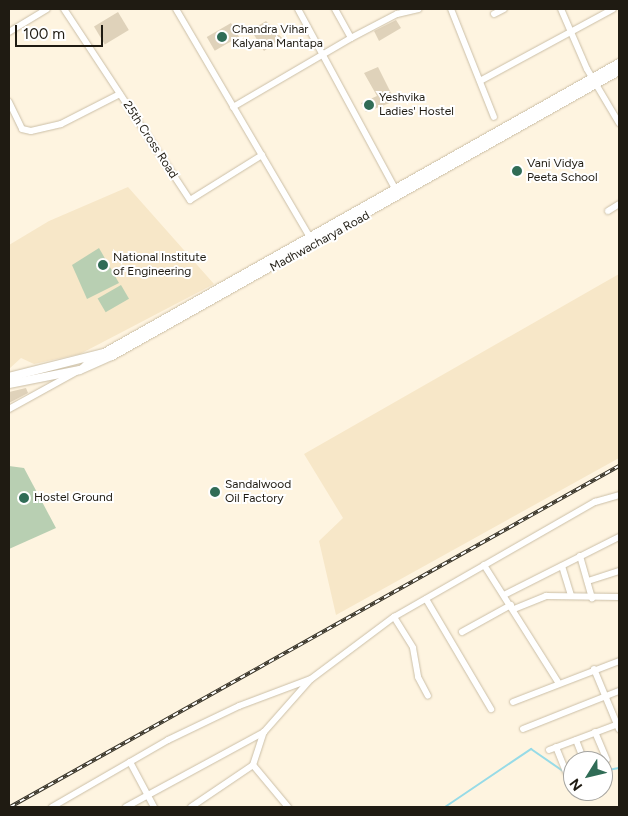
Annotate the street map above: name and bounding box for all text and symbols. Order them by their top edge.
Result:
scale bar [18,15,105,47]
place label: Chandra Vihar Kalyana Mantapa [232,23,323,51]
text: 100 m [23,25,65,43]
marker: Chandra Vihar Kalyana Mantapa [216,31,228,43]
place label: Yeshvika Ladies' Hostel [379,91,454,119]
street label: 25th Cross Road [120,99,180,181]
marker: Yeshvika Ladies' Hostel [363,99,375,111]
place label: Vani Vidya Peeta School [527,157,598,185]
marker: Vani Vidya Peeta School [511,165,523,177]
street label: Madhwacharya Road [268,209,372,275]
place label: National Institute of Engineering [113,251,206,279]
marker: National Institute of Engineering [97,259,109,271]
place label: Sandalwood Oil Factory [225,478,291,506]
marker: Sandalwood Oil Factory [209,486,221,498]
place label: Hostel Ground [34,491,113,505]
marker: Hostel Ground [18,492,30,504]
north arrow [563,751,613,801]
text: N [566,775,586,794]

